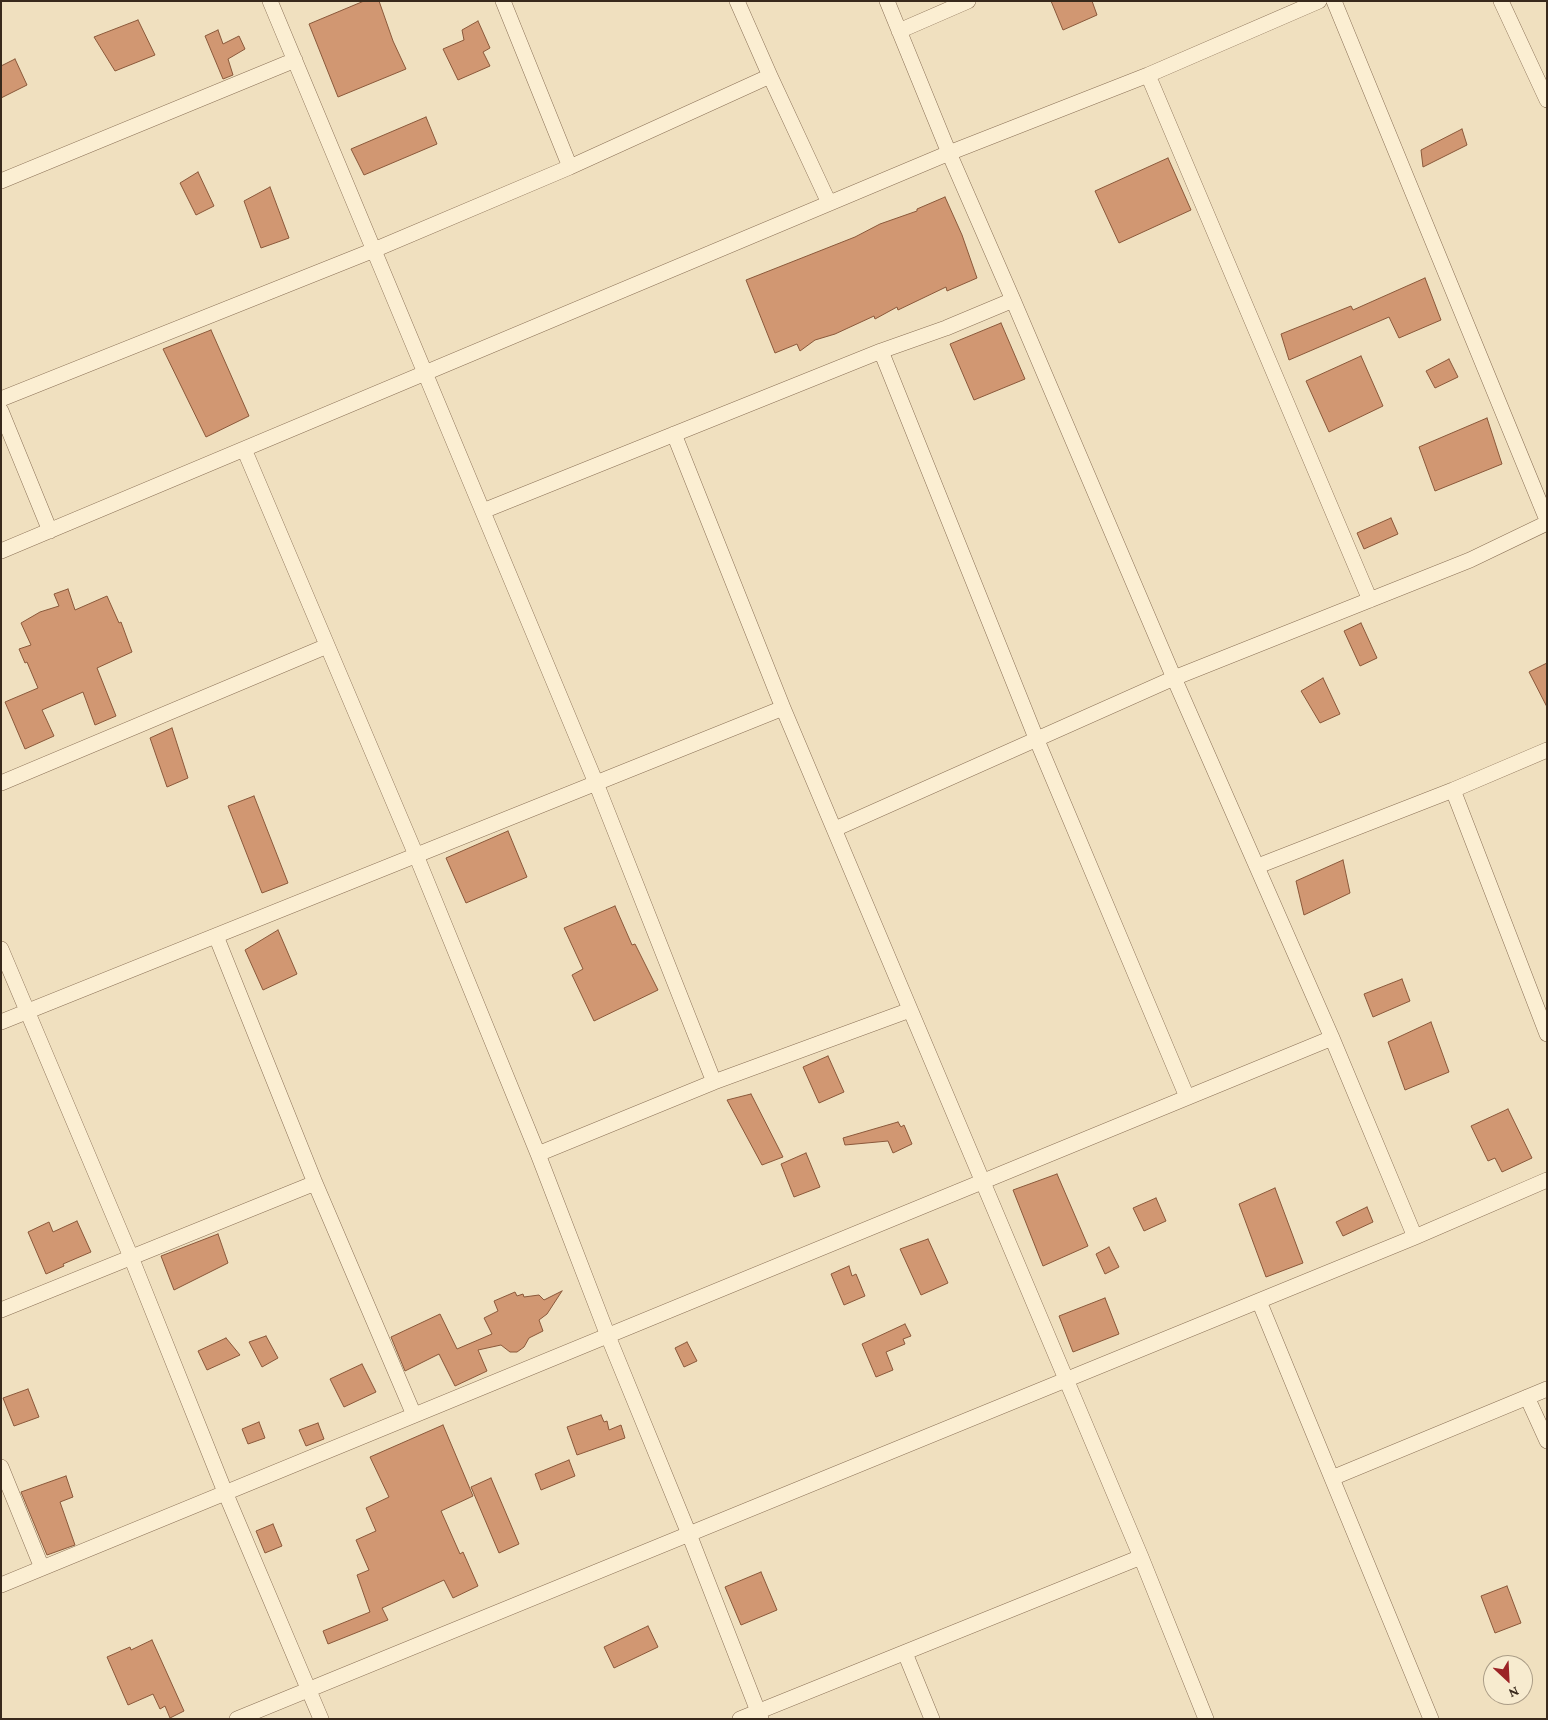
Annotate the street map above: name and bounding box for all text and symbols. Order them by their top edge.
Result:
north arrow [1483,1655,1533,1705]
text: N [1506,1683,1522,1702]

